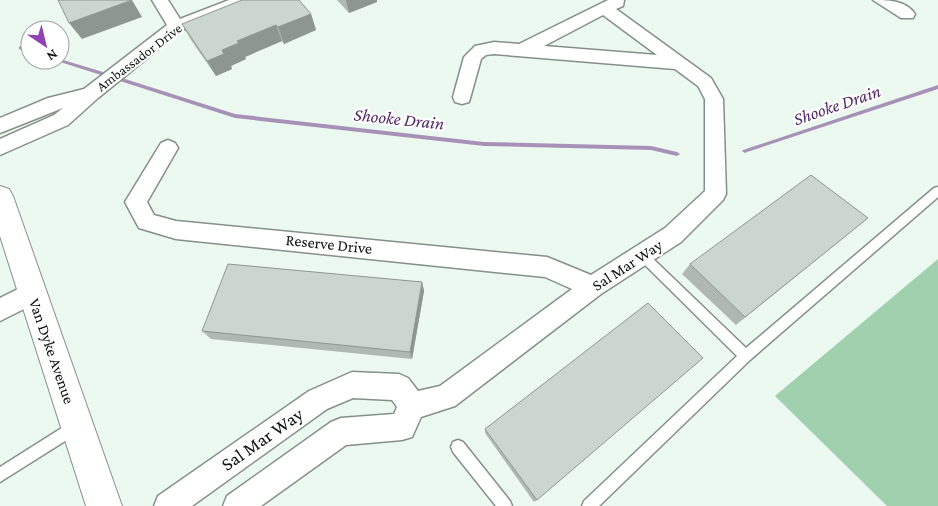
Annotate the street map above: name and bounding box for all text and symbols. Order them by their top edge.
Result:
north arrow [20,20,70,70]
street label: Ambassador Drive [93,20,185,94]
text: N [44,46,61,65]
water label: Shooke Drain [791,81,883,129]
water label: Shooke Drain [353,104,445,134]
street label: Reserve Drive [285,231,373,257]
street label: Sal Mar Way [589,236,666,295]
street label: Van Dyke Avenue [25,296,78,406]
street label: Sal Mar Way [217,403,307,475]

